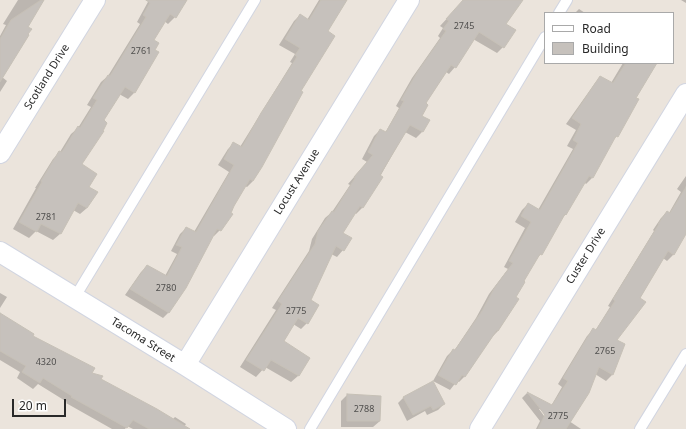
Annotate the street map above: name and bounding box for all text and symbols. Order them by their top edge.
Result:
legend [544,12,674,64]
text: Road [582,20,611,37]
house number: 2745 [454,21,474,31]
text: Building [582,40,629,57]
street label: Scotland Drive [22,42,72,112]
house number: 2761 [131,46,151,56]
street label: Locust Avenue [271,147,323,217]
house number: 2781 [36,212,56,222]
street label: Custer Drive [563,225,609,287]
house number: 2780 [156,283,176,293]
house number: 2775 [286,306,306,316]
street label: Tacoma Street [108,315,178,365]
house number: 2765 [595,346,615,356]
house number: 4320 [36,357,56,367]
scale bar [14,391,68,417]
text: 20 m [19,397,47,414]
house number: 2788 [354,404,374,414]
house number: 2775 [548,411,568,421]

